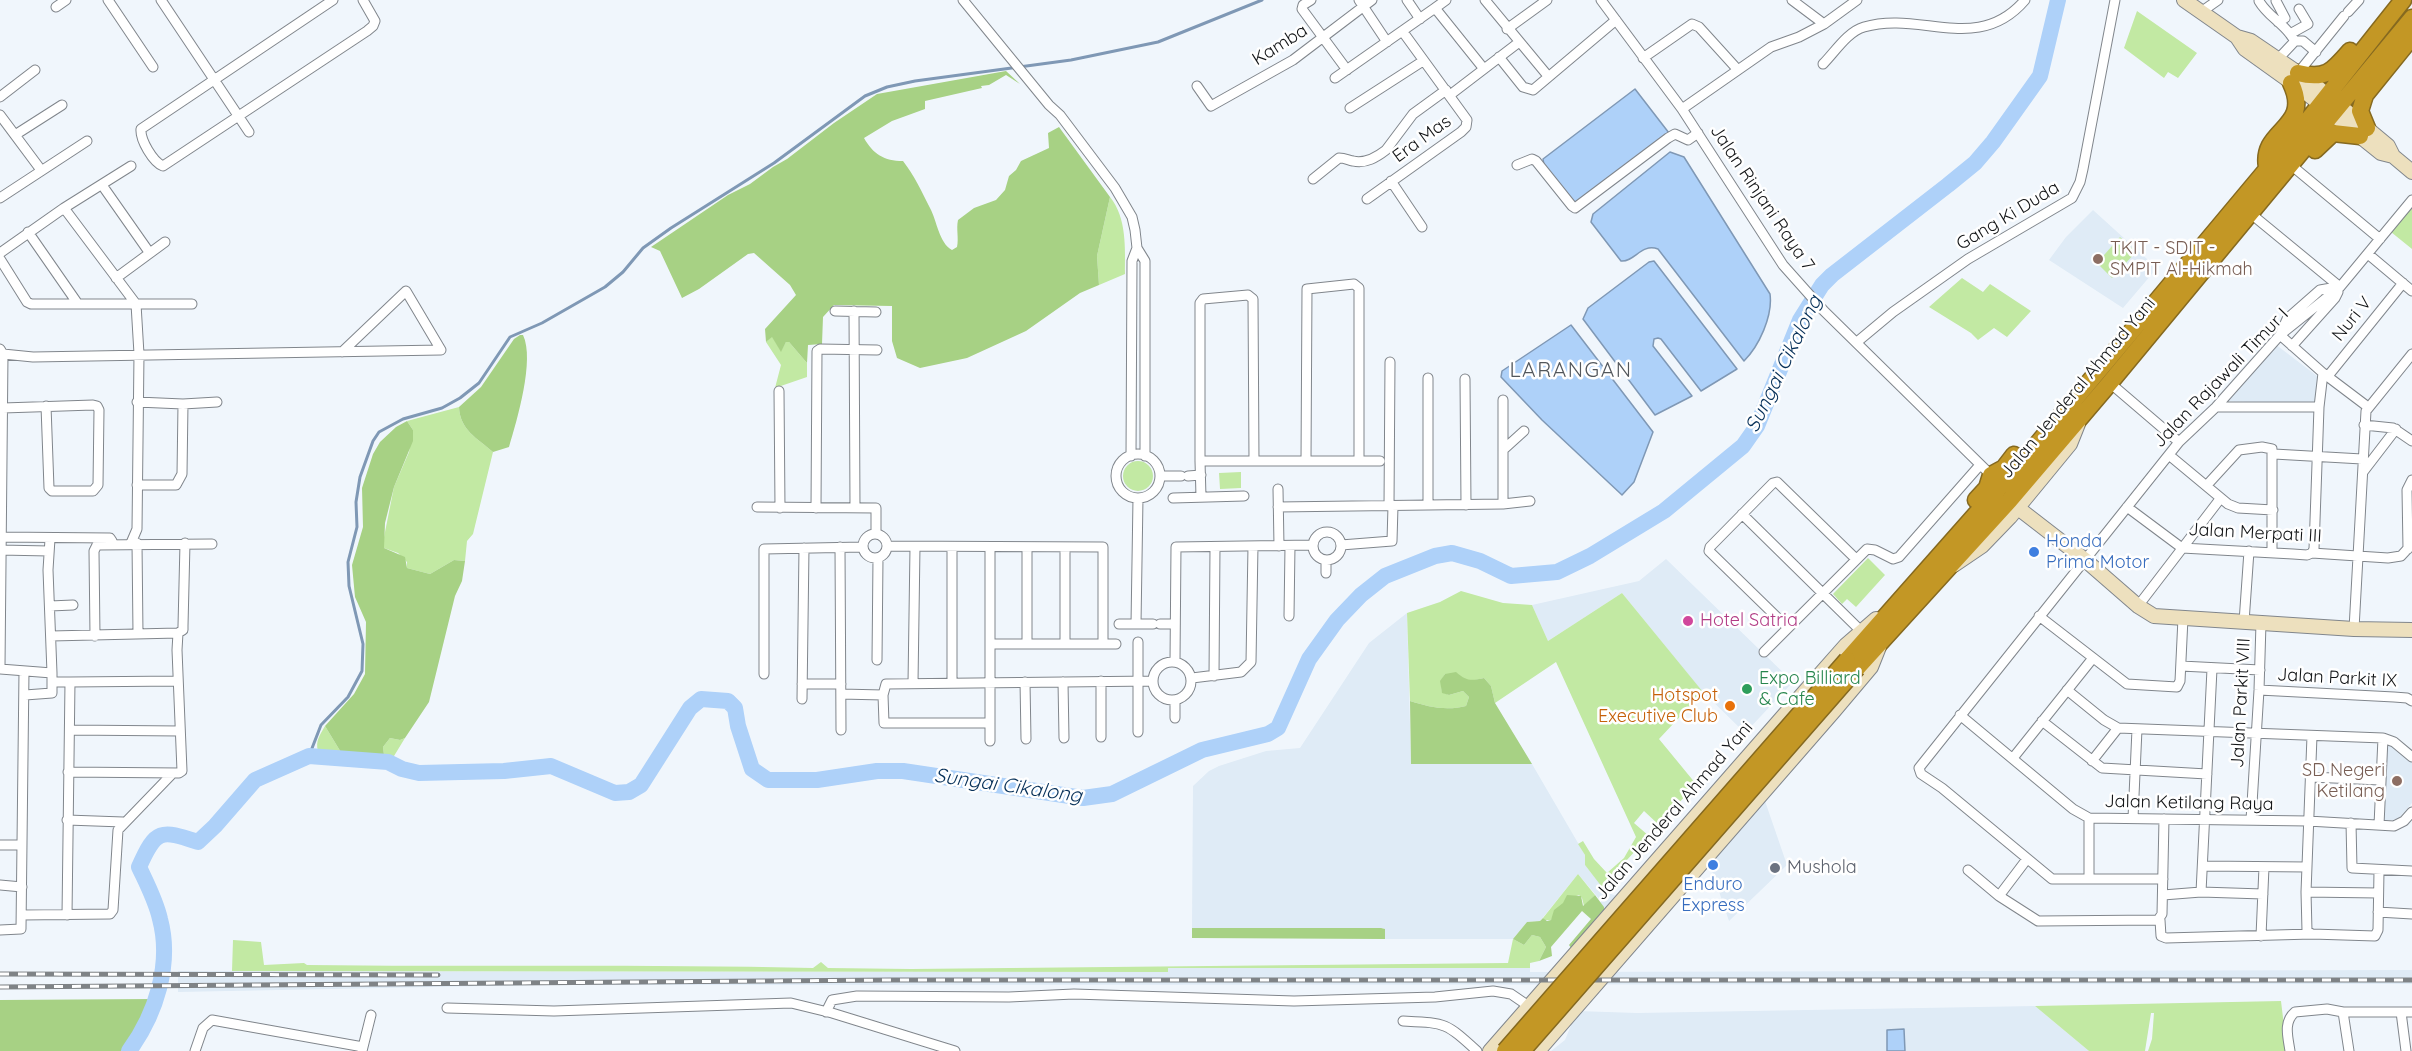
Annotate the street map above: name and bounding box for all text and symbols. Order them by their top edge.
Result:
street label: Kamba [1248,20,1312,70]
street label: Era Mas [1389,111,1455,167]
street label: Jalan Rinjani Raya 7 [1705,121,1819,275]
street label: Gang Ki Duda [1953,177,2063,255]
place label: TKIT - SDIT - SMPIT Al-Hikmah [2110,238,2253,280]
marker: TKIT - SDIT - SMPIT Al-Hikmah [2091,252,2105,266]
water label: Sungai Cikalong [1741,292,1827,436]
street label: Nuri V [2328,292,2376,346]
street label: Jalan Jenderal Ahmad Yani [1996,293,2160,483]
street label: Jalan Rajawali Timur I [2149,304,2293,452]
district label: LARANGAN [1509,358,1633,384]
street label: Jalan Merpati III [2188,519,2322,547]
place label: Honda Prima Motor [2046,531,2149,574]
marker: Honda Prima Motor [2027,545,2041,559]
place label: Hotel Satria [1700,610,1798,632]
marker: Hotel Satria [1681,614,1695,628]
street label: Jalan Parkit VIII [2227,638,2255,768]
street label: Jalan Parkit IX [2277,664,2397,692]
place label: Expo Billiard & Cafe [1759,668,1861,710]
marker: Expo Billiard & Cafe [1740,682,1754,696]
place label: Hotspot Executive Club [1598,685,1718,728]
marker: Hotspot Executive Club [1723,699,1737,713]
street label: Jalan Jenderal Ahmad Yani [1590,717,1758,905]
place label: SD Negeri Ketilang [2302,760,2385,802]
water label: Sungai Cikalong [933,764,1083,808]
marker: SD Negeri Ketilang [2390,774,2404,788]
street label: Jalan Ketilang Raya [2104,791,2274,815]
place label: Mushola [1787,857,1857,879]
marker: Enduro Express [1706,858,1720,872]
marker: Mushola [1768,861,1782,875]
place label: Enduro Express [1681,874,1745,916]

